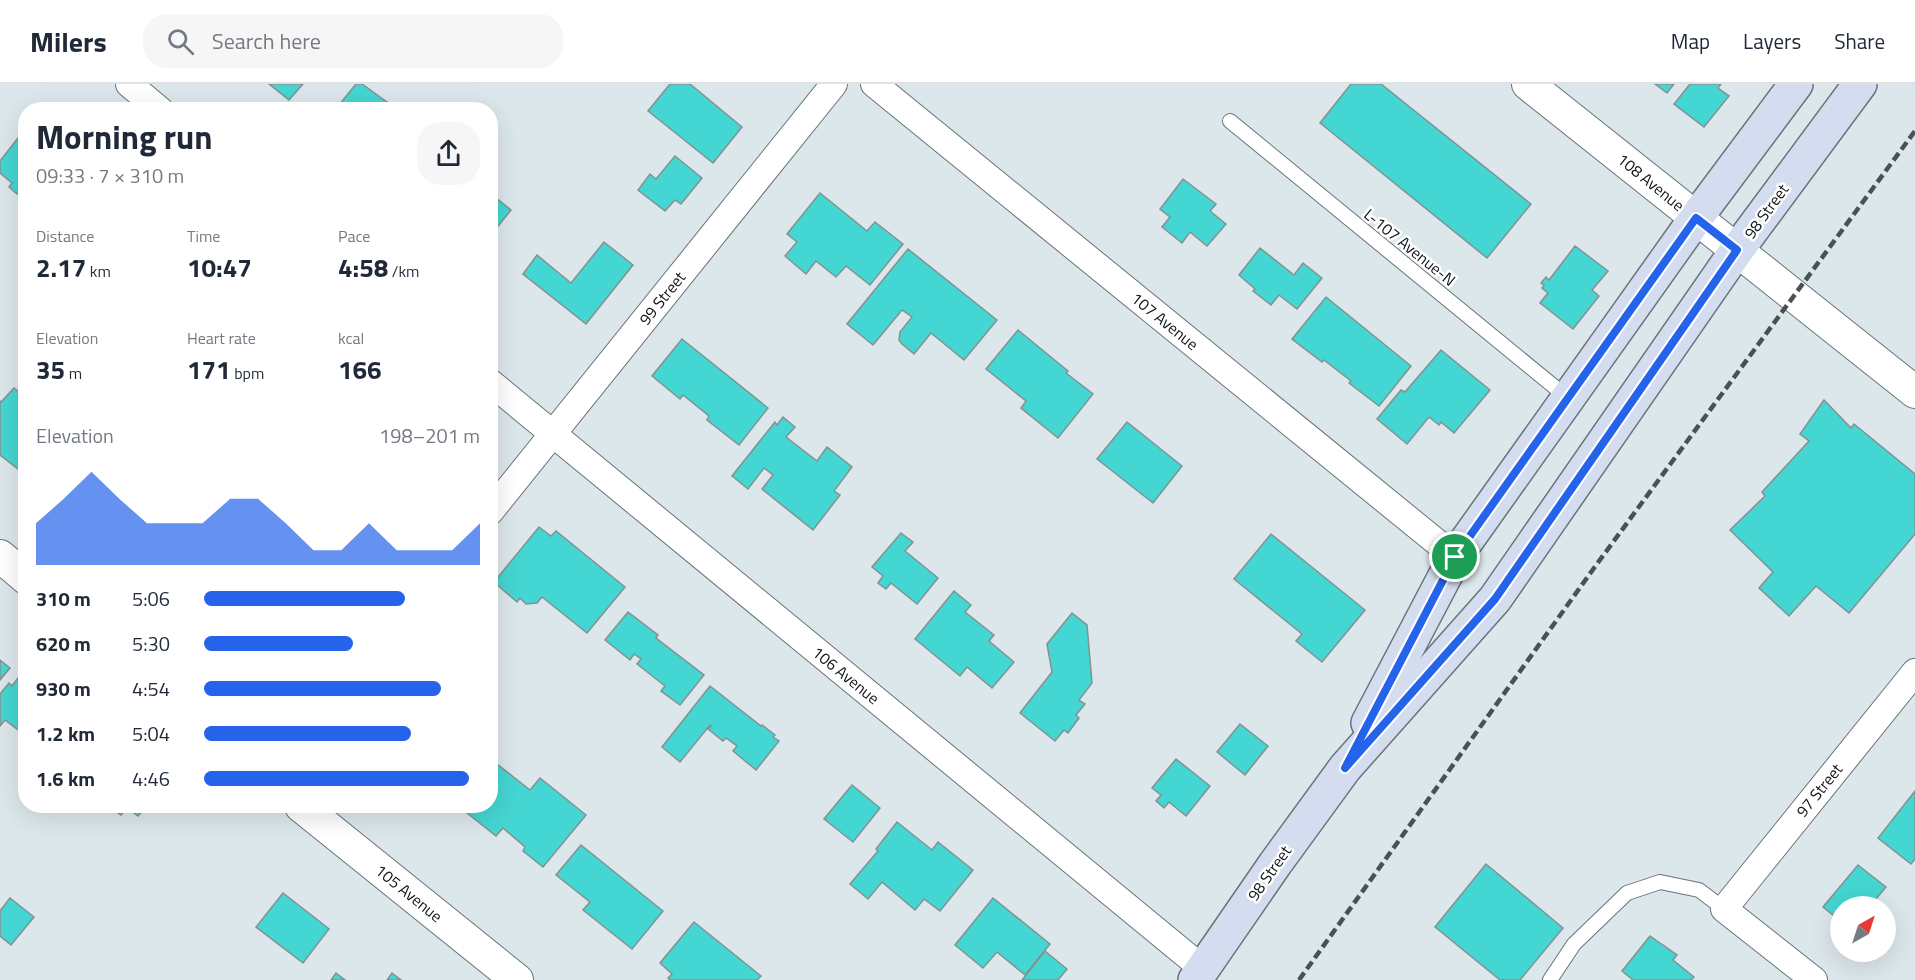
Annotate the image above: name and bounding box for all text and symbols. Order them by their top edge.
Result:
search box [143,14,563,68]
text: Milers [30,20,107,63]
text: Search here [212,24,321,58]
icon: search [164,25,197,58]
text: Map [1671,25,1710,57]
text: Layers [1743,25,1801,57]
text: Share [1834,25,1885,57]
text: Morning run [36,112,213,162]
button: share [417,122,480,185]
street label: 108 Avenue [1612,147,1690,217]
text: 09:33 · 7 × 310 m [36,160,184,191]
street label: 98 Street [1738,178,1794,243]
street label: L-107 Avenue-N [1359,203,1461,291]
text: Distance [36,224,94,248]
text: Time [187,224,220,248]
text: Pace [338,224,370,248]
text: 2.17 [36,248,86,287]
text: 10:47 [187,248,252,287]
text: 4:58 [338,248,388,287]
text: km [86,259,111,283]
text: /km [388,259,420,283]
street label: 99 Street [633,266,691,330]
street label: 107 Avenue [1126,286,1204,356]
text: Elevation [36,326,98,350]
text: Heart rate [187,326,256,350]
text: kcal [338,326,364,350]
text: 35 [36,350,65,389]
text: 171 [187,350,231,389]
text: 166 [338,350,382,389]
text: m [65,361,82,385]
text: bpm [231,361,264,385]
text: Elevation [36,420,114,451]
text: 198–201 m [379,420,480,451]
pin [1429,531,1480,582]
icon: arrive [1438,540,1471,573]
text: 310 m [36,583,91,614]
text: 5:06 [132,583,170,614]
text: 620 m [36,628,91,659]
text: 5:30 [132,628,170,659]
street label: 106 Avenue [807,640,885,710]
text: 930 m [36,673,91,704]
text: 4:54 [132,673,170,704]
text: 1.2 km [36,718,95,749]
text: 5:04 [132,718,170,749]
street label: 97 Street [1790,758,1848,822]
text: 1.6 km [36,763,95,794]
text: 4:46 [132,763,170,794]
street label: 98 Street [1241,840,1297,906]
street label: 105 Avenue [370,858,448,928]
north arrow [1830,896,1896,962]
map controls [1830,896,1896,962]

